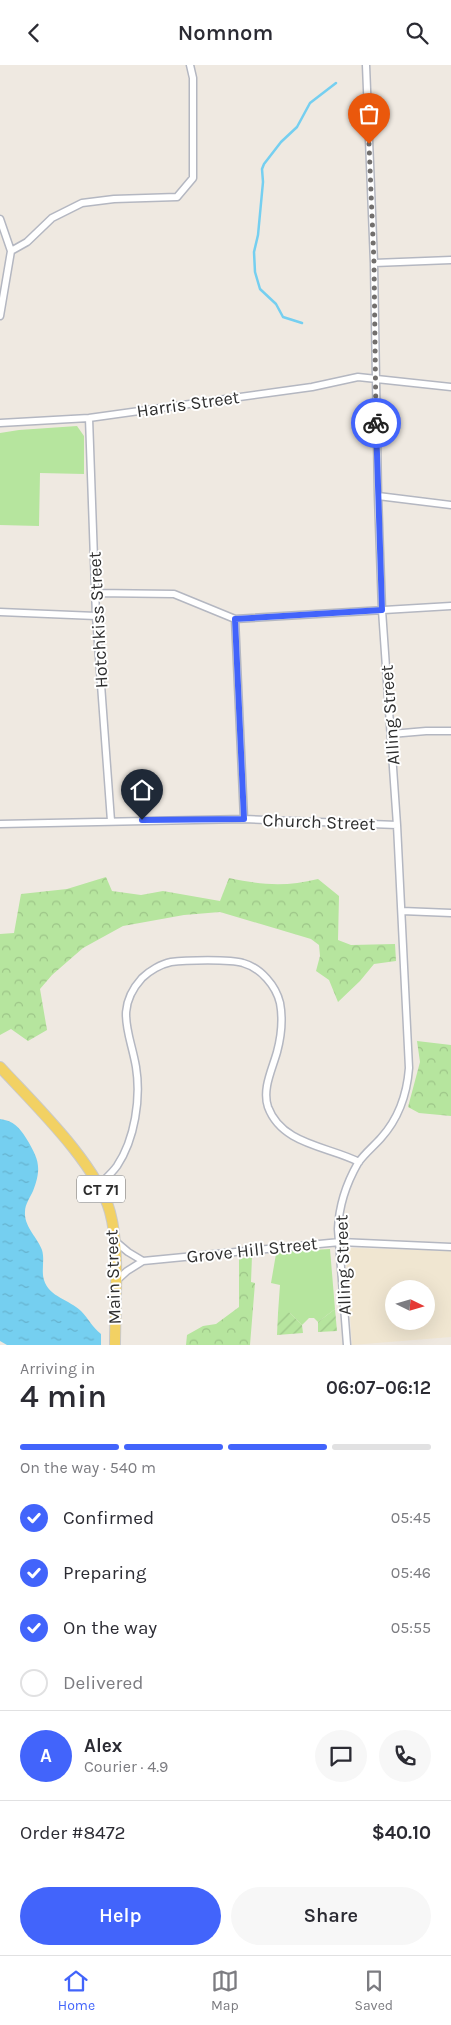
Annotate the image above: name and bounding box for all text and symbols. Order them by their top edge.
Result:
icon: back [20,19,48,47]
icon: search [403,19,431,47]
text: Nomnom [178,20,273,46]
pin [348,93,390,144]
icon: bag [355,100,383,128]
street label: Harris Street [135,386,241,422]
courier [351,398,401,448]
icon: bike [362,409,390,437]
street label: Hotchkiss Street [83,551,113,689]
street label: Alling Street [376,664,404,766]
pin [121,769,163,820]
icon: home [128,776,156,804]
street label: Church Street [262,809,376,835]
road number: CT 71 [77,1175,125,1203]
street label: Alling Street [330,1214,356,1316]
street label: Main Street [100,1229,126,1325]
street label: Grove Hill Street [185,1232,319,1268]
north arrow [385,1280,435,1330]
map controls [385,1280,435,1330]
text: Arriving in [20,1359,95,1378]
text: 06:07–06:12 [326,1377,431,1399]
text: 4 min [20,1378,107,1415]
text: On the way · 540 m [20,1458,156,1477]
icon: check [20,1504,48,1532]
text: Confirmed [63,1507,154,1529]
text: 05:45 [391,1508,431,1527]
icon: check [20,1559,48,1587]
text: Preparing [63,1562,146,1584]
text: 05:46 [391,1563,431,1582]
icon: check [20,1614,48,1642]
text: On the way [63,1617,157,1639]
text: 05:55 [391,1618,431,1637]
text: Delivered [63,1672,143,1694]
button: chat [315,1730,367,1782]
button: phone [379,1730,431,1782]
text: Alex [84,1735,122,1757]
text: A [40,1745,52,1767]
text: Courier · 4.9 [84,1757,168,1776]
text: Order #8472 [20,1822,126,1844]
text: $40.10 [372,1822,431,1844]
button: Help [20,1887,221,1945]
button: Share [231,1887,431,1945]
tab: Home [58,1967,95,2014]
tab: Map [211,1967,239,2014]
tab: Saved [354,1967,393,2014]

